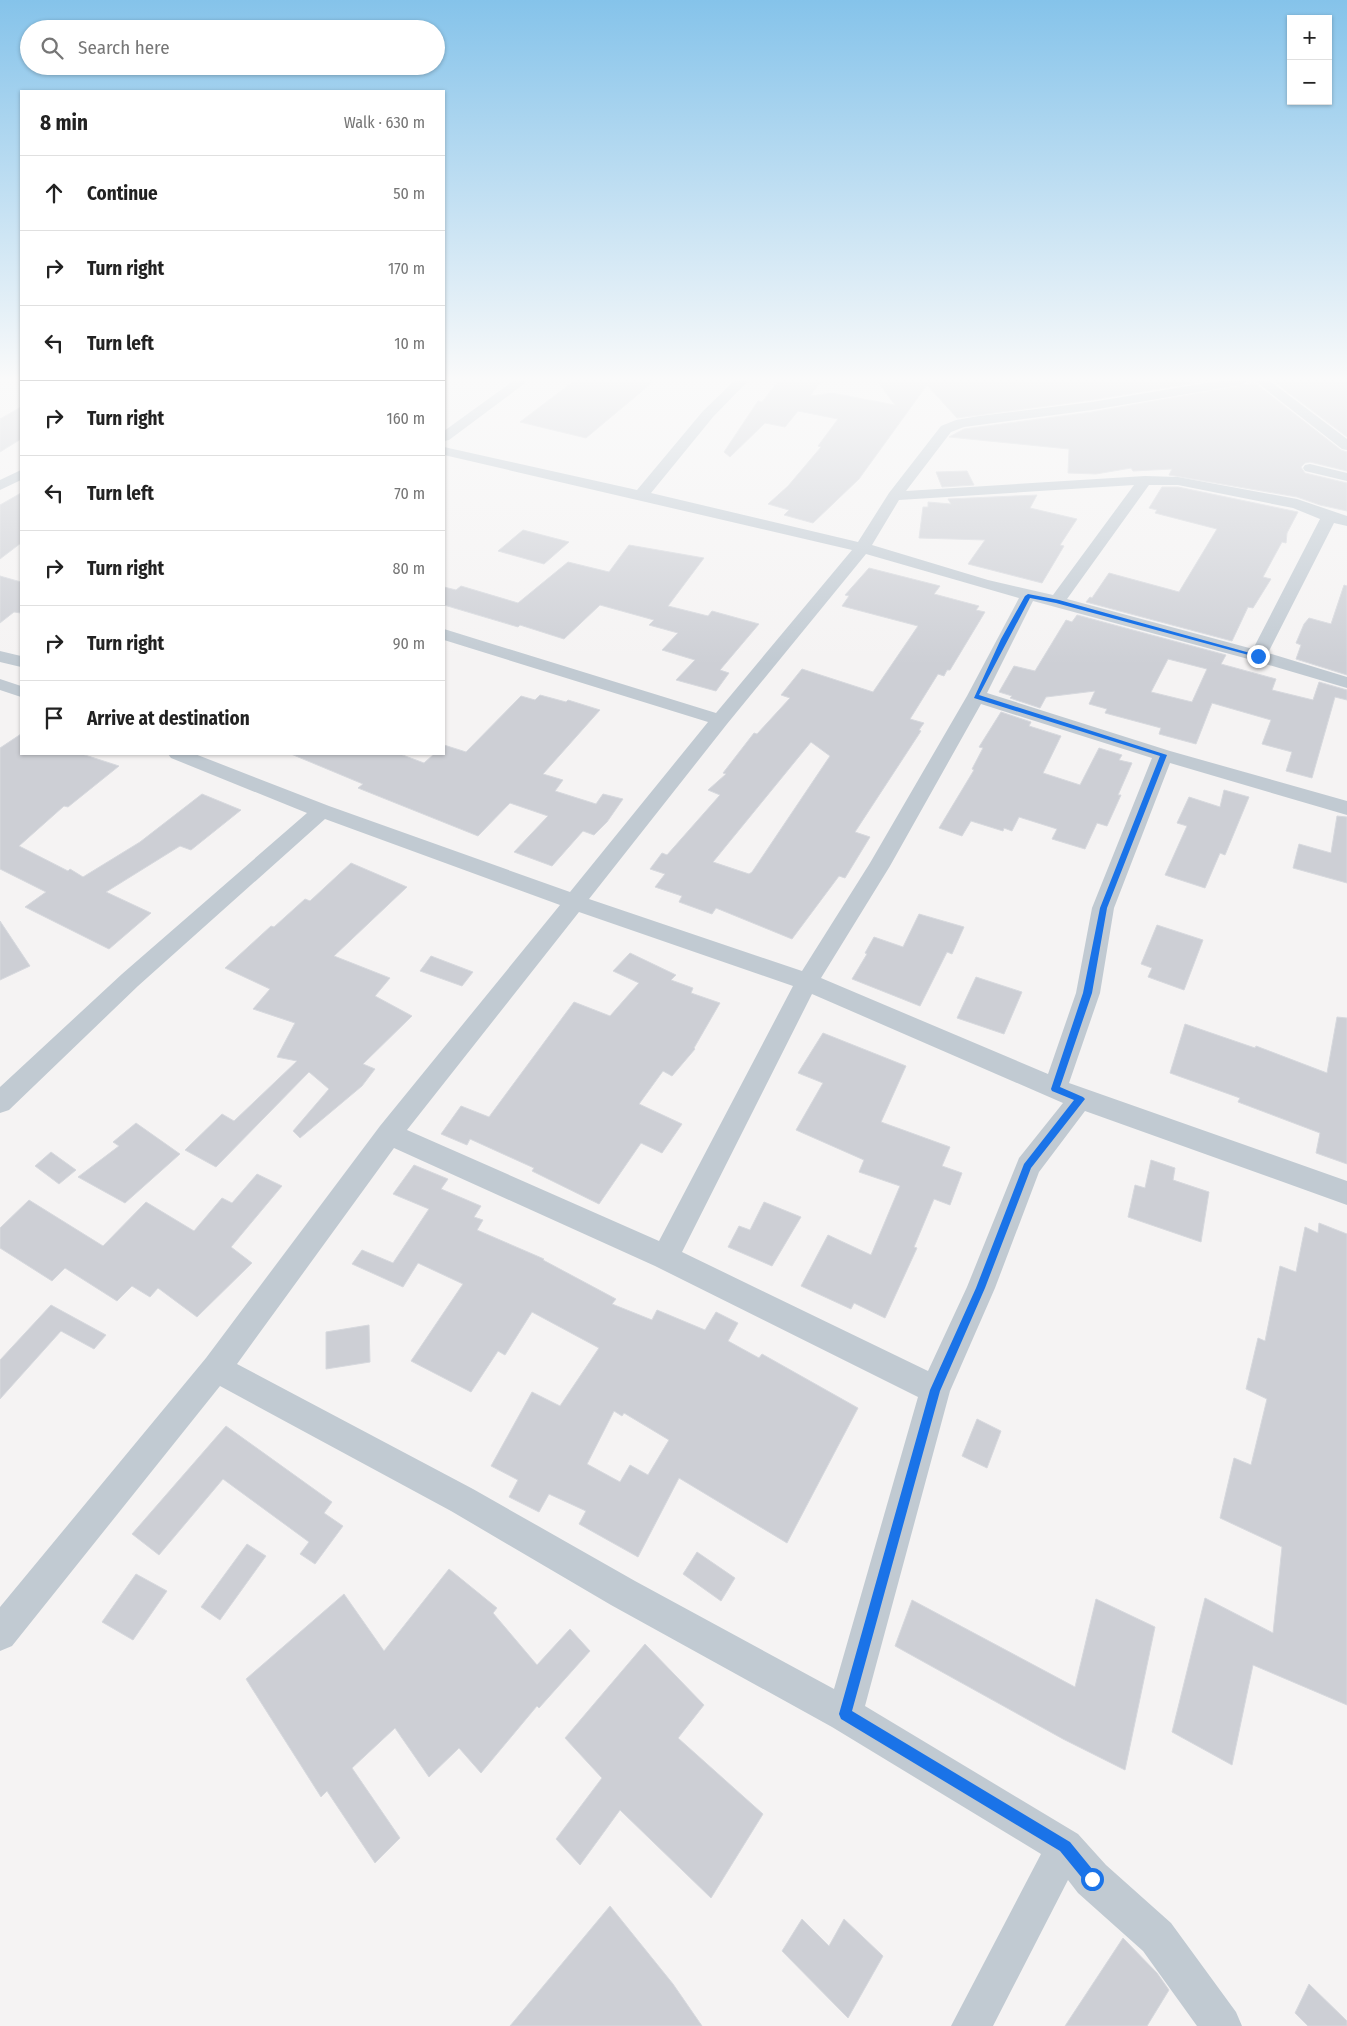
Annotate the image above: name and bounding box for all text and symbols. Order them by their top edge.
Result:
map controls [1287,15,1332,105]
button: + [1287,15,1332,60]
search box [20,20,445,75]
icon: search [38,34,66,62]
text: Search here [78,36,170,59]
button: − [1287,60,1332,105]
text: 8 min [40,110,88,136]
text: Walk · 630 m [344,113,425,132]
icon: ahead [40,179,68,207]
text: Continue [87,182,158,205]
text: 50 m [393,184,425,203]
icon: right [40,254,68,282]
text: Turn right [87,257,164,280]
text: 170 m [388,259,425,278]
icon: left [40,329,68,357]
text: Turn left [87,332,154,355]
text: 10 m [394,334,425,353]
icon: right [40,404,68,432]
text: Turn right [87,407,164,430]
text: 160 m [386,409,425,428]
icon: left [40,479,68,507]
text: Turn left [87,482,154,505]
text: 70 m [394,484,425,503]
icon: right [40,554,68,582]
text: Turn right [87,557,164,580]
text: 80 m [393,559,425,578]
icon: right [40,629,68,657]
text: Turn right [87,632,164,655]
text: 90 m [393,634,425,653]
route end [1247,645,1270,668]
icon: arrive [40,704,68,732]
text: Arrive at destination [87,707,250,730]
route start [1081,1868,1104,1891]

